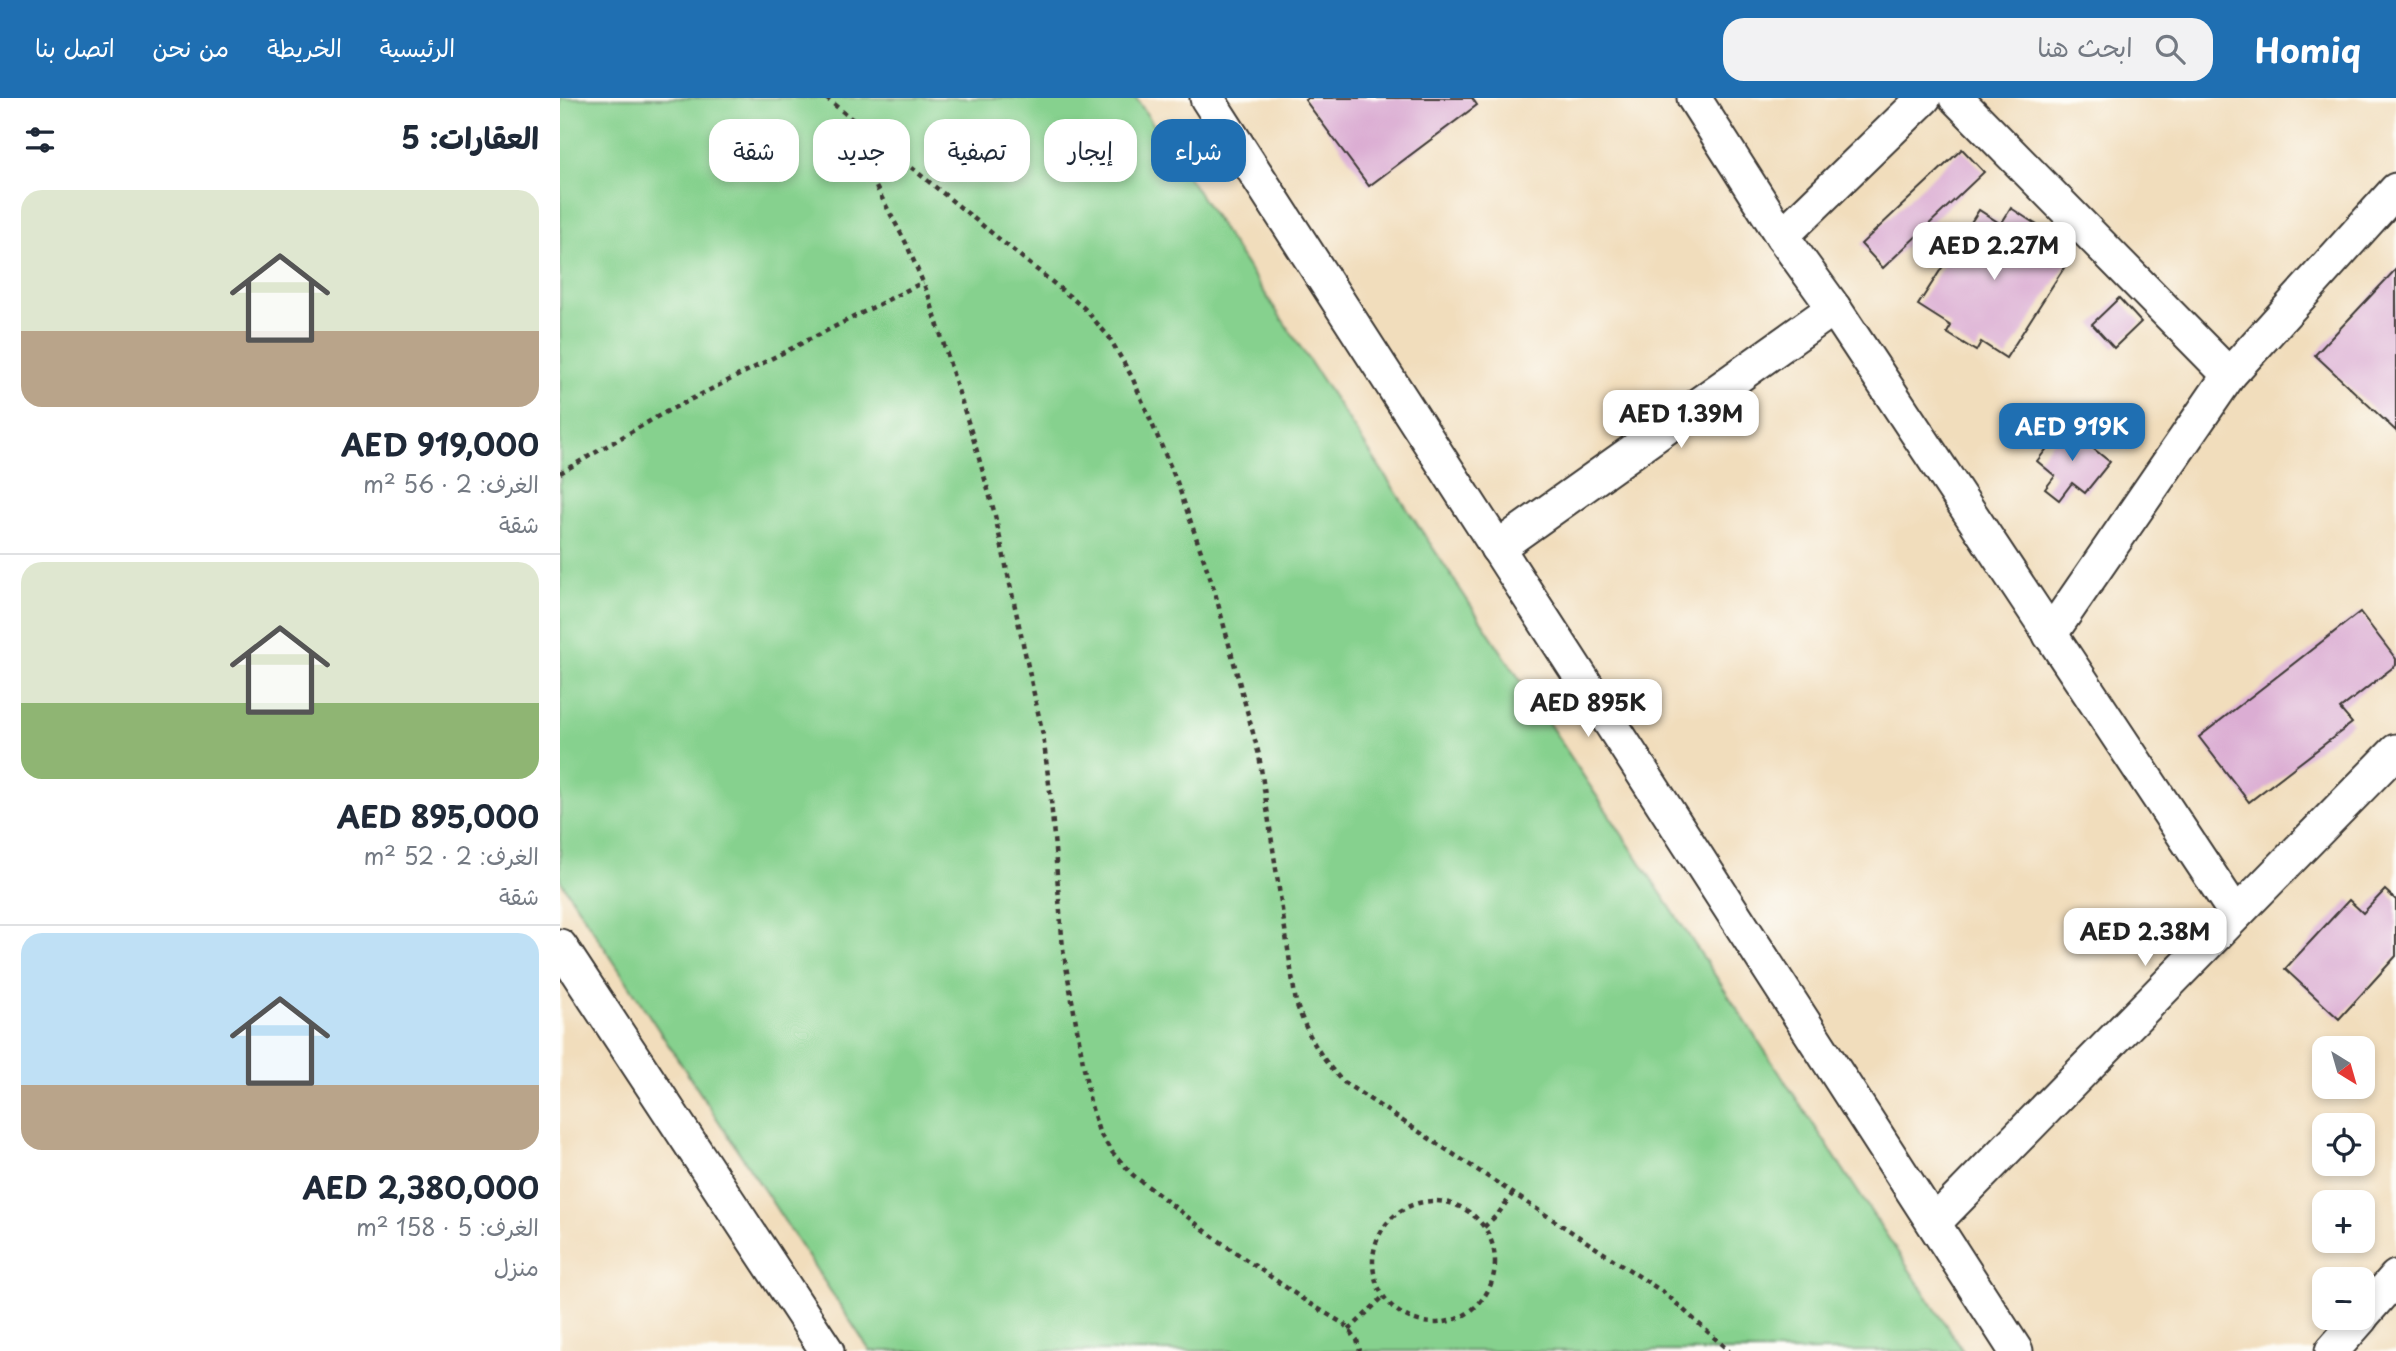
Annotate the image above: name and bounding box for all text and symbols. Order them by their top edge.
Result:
search box [1723,18,2213,81]
text: Homiq [2255,24,2361,74]
text: ابحث هنا [2037,27,2133,66]
text: اتصل بنا [35,29,115,65]
text: من نحن [153,29,229,65]
text: الخريطة [267,29,342,65]
text: الرئيسية [380,29,455,65]
icon: search [2151,30,2189,68]
text: العقارات: 5 [401,114,539,159]
chip: شقة [709,119,799,182]
chip: جديد [813,119,910,182]
chip: تصفية [924,119,1030,182]
chip: إيجار [1044,119,1137,182]
chip: شراء [1151,119,1246,182]
icon: filters [21,121,59,159]
pin: AED 2.27M [1914,222,2074,282]
text: AED 2.27M [1929,227,2059,262]
icon: home [217,235,343,361]
pin: AED 1.39M [1601,390,1761,450]
text: AED 1.39M [1619,395,1743,430]
pin: AED 919K [2000,404,2144,463]
text: AED 919K [2015,408,2129,443]
text: AED 919,000 [341,421,539,466]
text: الغرف: 2 · 56 m² [363,466,539,501]
text: شقة [499,506,539,541]
icon: home [217,607,343,733]
pin: AED 895K [1516,680,1660,739]
text: AED 895K [1530,684,1646,719]
text: AED 895,000 [337,793,539,838]
text: الغرف: 2 · 52 m² [364,838,539,873]
text: شقة [499,878,539,913]
pin: AED 2.38M [2065,908,2225,968]
text: AED 2.38M [2080,913,2210,948]
icon: home [217,978,343,1104]
north arrow [2312,1036,2375,1099]
map controls [2312,1036,2375,1330]
button: locate [2312,1113,2375,1176]
text: AED 2,380,000 [302,1164,539,1209]
button: + [2312,1190,2375,1253]
text: الغرف: 5 · 158 m² [356,1209,539,1244]
text: منزل [494,1249,539,1284]
button: − [2312,1267,2375,1330]

